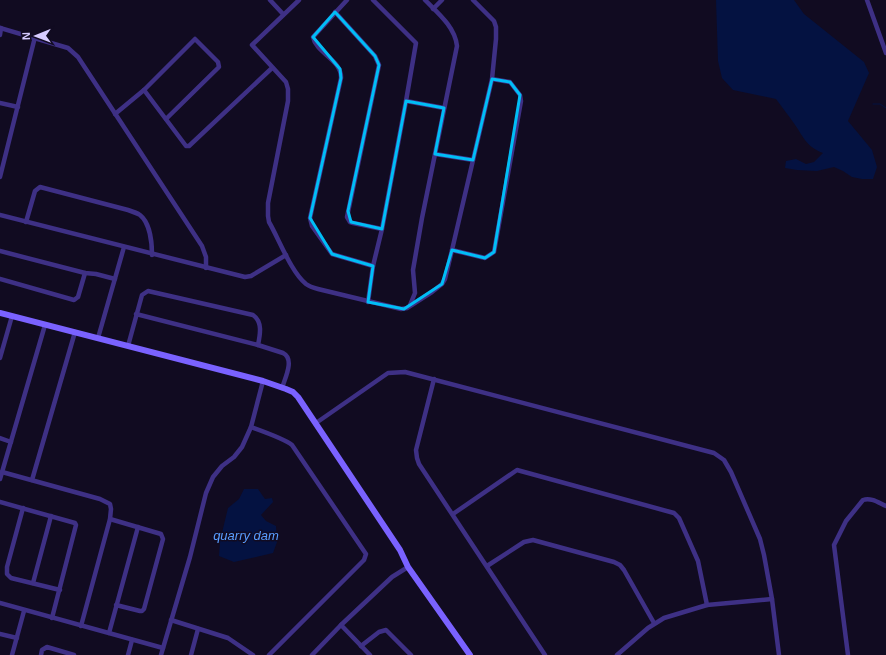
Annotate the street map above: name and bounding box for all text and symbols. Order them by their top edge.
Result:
north arrow [16,16,56,56]
text: N [20,32,32,40]
water label: quarry dam [213,528,279,543]

